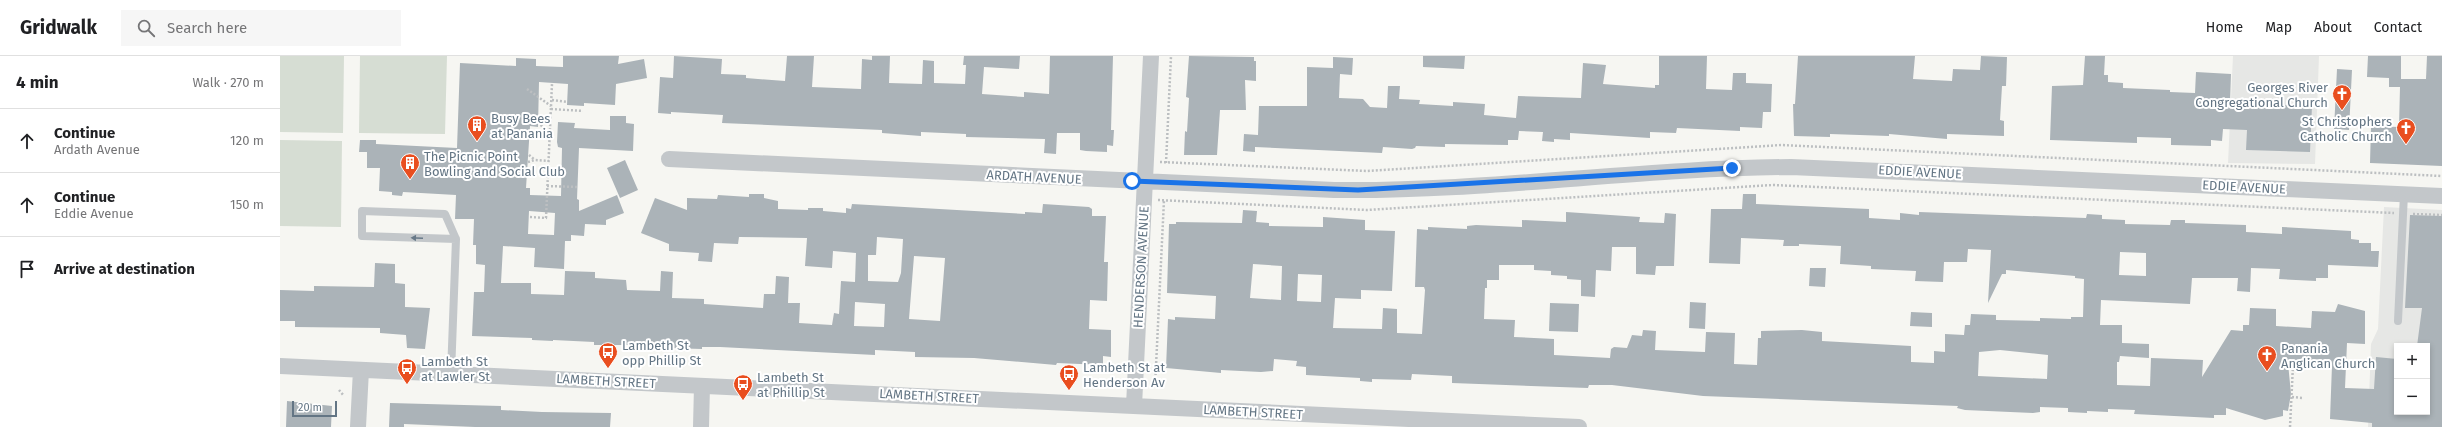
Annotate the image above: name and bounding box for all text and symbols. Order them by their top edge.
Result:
search box [121,10,401,46]
text: Gridwalk [20,16,97,39]
icon: search [135,17,157,39]
text: Search here [167,19,247,37]
text: Home [2206,19,2243,36]
text: Map [2265,19,2292,36]
text: About [2314,19,2352,36]
text: Contact [2374,19,2422,36]
text: 4 min [16,72,59,93]
text: Walk · 270 m [192,75,264,90]
place label: Georges River Congregational Church [2195,80,2328,110]
church icon: Georges River Congregational Church [2331,83,2353,111]
place label: Busy Bees at Panania [491,111,553,141]
building icon: Busy Bees at Panania [466,114,488,142]
place label: St Christophers Catholic Church [2300,114,2392,144]
church icon: St Christophers Catholic Church [2395,117,2417,145]
text: Continue [54,124,115,142]
icon: ahead [16,130,38,152]
text: 120 m [230,133,264,148]
text: Ardath Avenue [54,142,140,157]
place label: The Picnic Point Bowling and Social Club [424,149,565,179]
building icon: The Picnic Point Bowling and Social Club [399,152,421,180]
route end [1723,159,1741,177]
street label: EDDIE AVENUE [1878,162,1962,182]
street label: ARDATH AVENUE [986,167,1082,187]
route start [1123,172,1141,190]
street label: EDDIE AVENUE [2202,177,2286,197]
text: Continue [54,188,115,206]
icon: ahead [16,194,38,216]
text: 150 m [230,197,264,212]
text: Eddie Avenue [54,206,134,221]
street label: HENDERSON AVENUE [1130,206,1152,328]
one-way arrow [410,235,423,241]
icon: arrive [16,258,38,280]
text: Arrive at destination [54,260,195,278]
place label: Lambeth St opp Phillip St [622,338,702,368]
bus stop icon: Lambeth St opp Phillip St [597,341,619,369]
place label: Panania Anglican Church [2281,341,2375,371]
map controls [2394,343,2430,415]
button: + [2394,343,2430,379]
church icon: Panania Anglican Church [2256,344,2278,372]
place label: Lambeth St at Lawler St [421,354,490,384]
bus stop icon: Lambeth St at Lawler St [396,357,418,385]
place label: Lambeth St at Henderson Av [1083,360,1165,390]
bus stop icon: Lambeth St at Henderson Av [1058,363,1080,391]
place label: Lambeth St at Phillip St [757,370,825,400]
street label: LAMBETH STREET [556,371,657,391]
bus stop icon: Lambeth St at Phillip St [732,373,754,401]
button: − [2394,379,2430,415]
street label: LAMBETH STREET [879,386,980,406]
scale bar [292,399,337,418]
text: 20 m [298,401,322,414]
street label: LAMBETH STREET [1203,402,1304,422]

